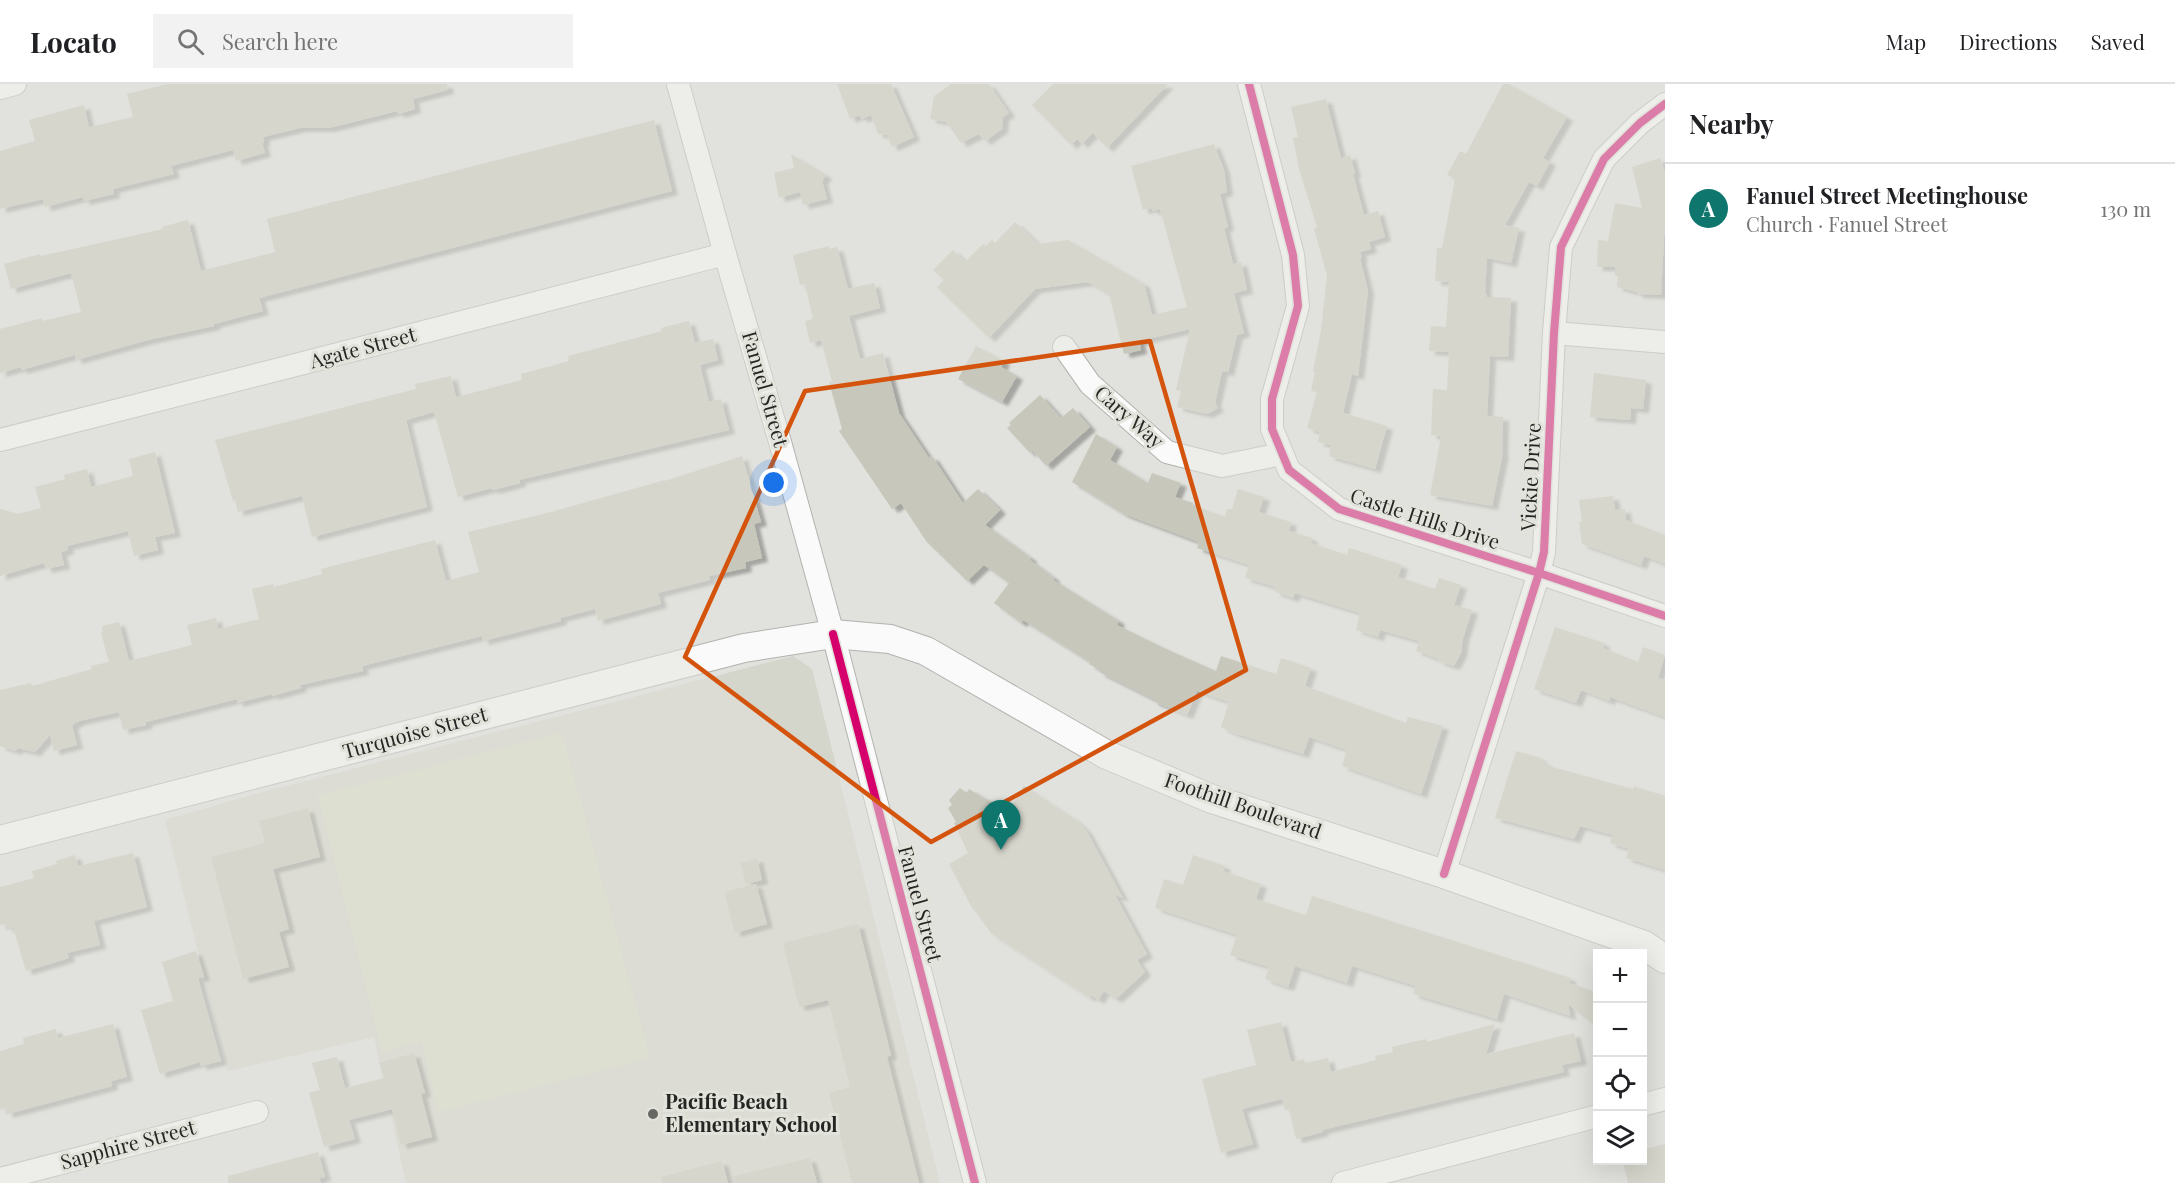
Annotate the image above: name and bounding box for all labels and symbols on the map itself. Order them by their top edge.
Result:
street label: Agate Street [306,319,420,374]
street label: Fanuel Street [737,328,796,450]
street label: Cary Way [1090,378,1170,453]
street label: Vickie Drive [1513,422,1546,533]
your location [759,468,788,497]
street label: Castle Hills Drive [1347,481,1504,554]
street label: Turquoise Street [339,699,491,764]
street label: Foothill Boulevard [1161,765,1326,844]
pin: A [982,800,1020,850]
street label: Fanuel Street [893,843,950,966]
place label: Pacific Beach Elementary School [665,1087,838,1137]
marker: Pacific Beach Elementary School [646,1107,660,1121]
street label: Sapphire Street [57,1112,199,1175]

